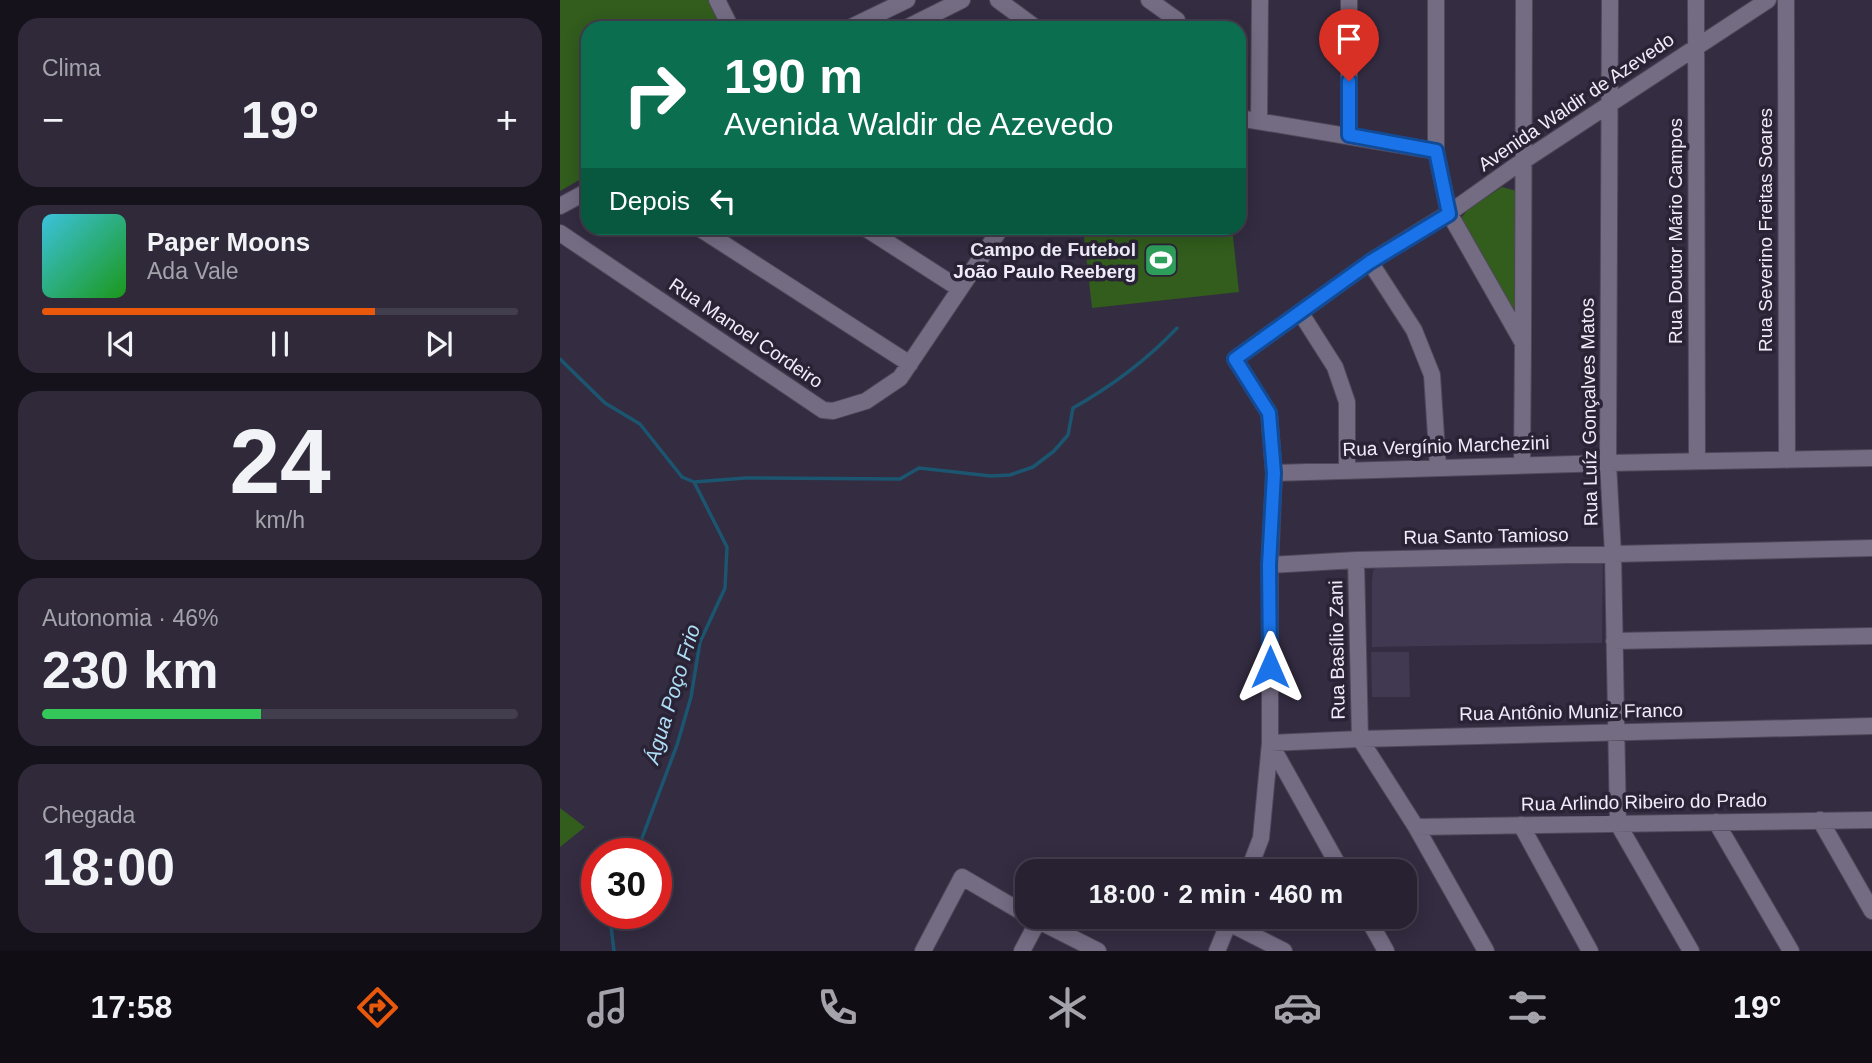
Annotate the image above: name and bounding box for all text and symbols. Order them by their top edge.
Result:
pin [1319,9,1379,81]
icon: arrive [1330,20,1368,58]
street label: Avenida Waldir de Azevedo [1474,29,1678,175]
icon: right [609,49,700,140]
text: 190 m [724,49,863,103]
text: Clima [42,55,101,81]
text: 19° [241,91,319,149]
text: − [42,99,64,141]
text: + [496,99,518,141]
text: Avenida Waldir de Azevedo [724,106,1114,142]
street label: Rua Severino Freitas Soares [1755,108,1776,352]
street label: Rua Doutor Mário Campos [1665,118,1686,344]
icon: left [704,182,742,220]
text: Depois [609,186,690,216]
text: Paper Moons [147,227,310,257]
place label: Campo de Futebol João Paulo Reeberg [953,239,1136,282]
sports icon: Campo de Futebol João Paulo Reeberg [1142,241,1180,279]
text: Ada Vale [147,258,239,284]
street label: Rua Manoel Cordeiro [665,274,827,392]
street label: Rua Luíz Gonçalves Matos [1577,298,1601,526]
icon: previous [102,325,140,363]
icon: pause [261,325,299,363]
icon: next [420,325,458,363]
text: 24 [229,411,331,512]
street label: Rua Vergínio Marchezini [1342,432,1550,460]
text: km/h [255,507,305,533]
street label: Rua Santo Tamioso [1403,524,1569,548]
street label: Rua Basílio Zani [1325,580,1349,720]
text: Autonomia · 46% [42,605,218,631]
water label: Água Poço Frio [640,621,704,768]
position arrow [1233,630,1307,704]
text: 230 km [42,641,218,699]
street label: Rua Antônio Muniz Franco [1459,700,1683,724]
street label: Rua Arlindo Ribeiro do Prado [1521,789,1767,815]
text: Chegada [42,802,135,828]
text: 18:00 [42,838,175,896]
speed limit sign: 30 [581,838,672,929]
text: 18:00 · 2 min · 460 m [1089,879,1343,909]
icon: directions [353,983,402,1032]
icon: music [583,983,632,1032]
icon: phone [813,983,862,1032]
icon: climate [1043,983,1092,1032]
icon: car [1273,983,1322,1032]
icon: filters [1503,983,1552,1032]
text: 17:58 [90,989,172,1025]
text: 19° [1733,989,1782,1025]

